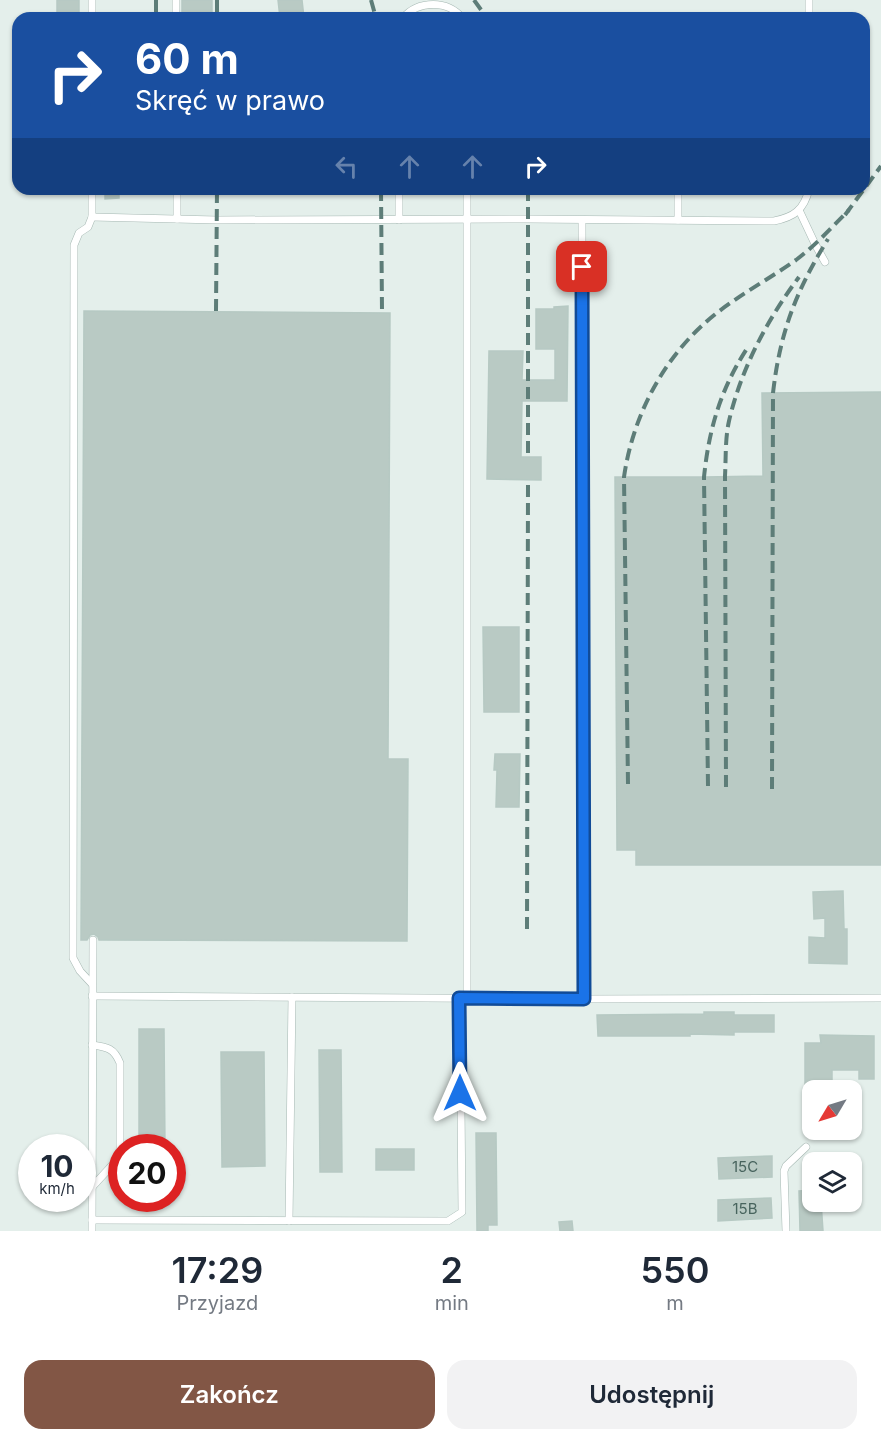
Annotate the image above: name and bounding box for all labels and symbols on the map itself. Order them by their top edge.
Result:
pin [556,241,607,292]
position arrow [428,1061,492,1125]
north arrow [802,1080,862,1140]
speed limit sign: 20 [108,1134,186,1212]
house number: 15C [732,1157,758,1176]
house number: 15B [732,1199,758,1218]

